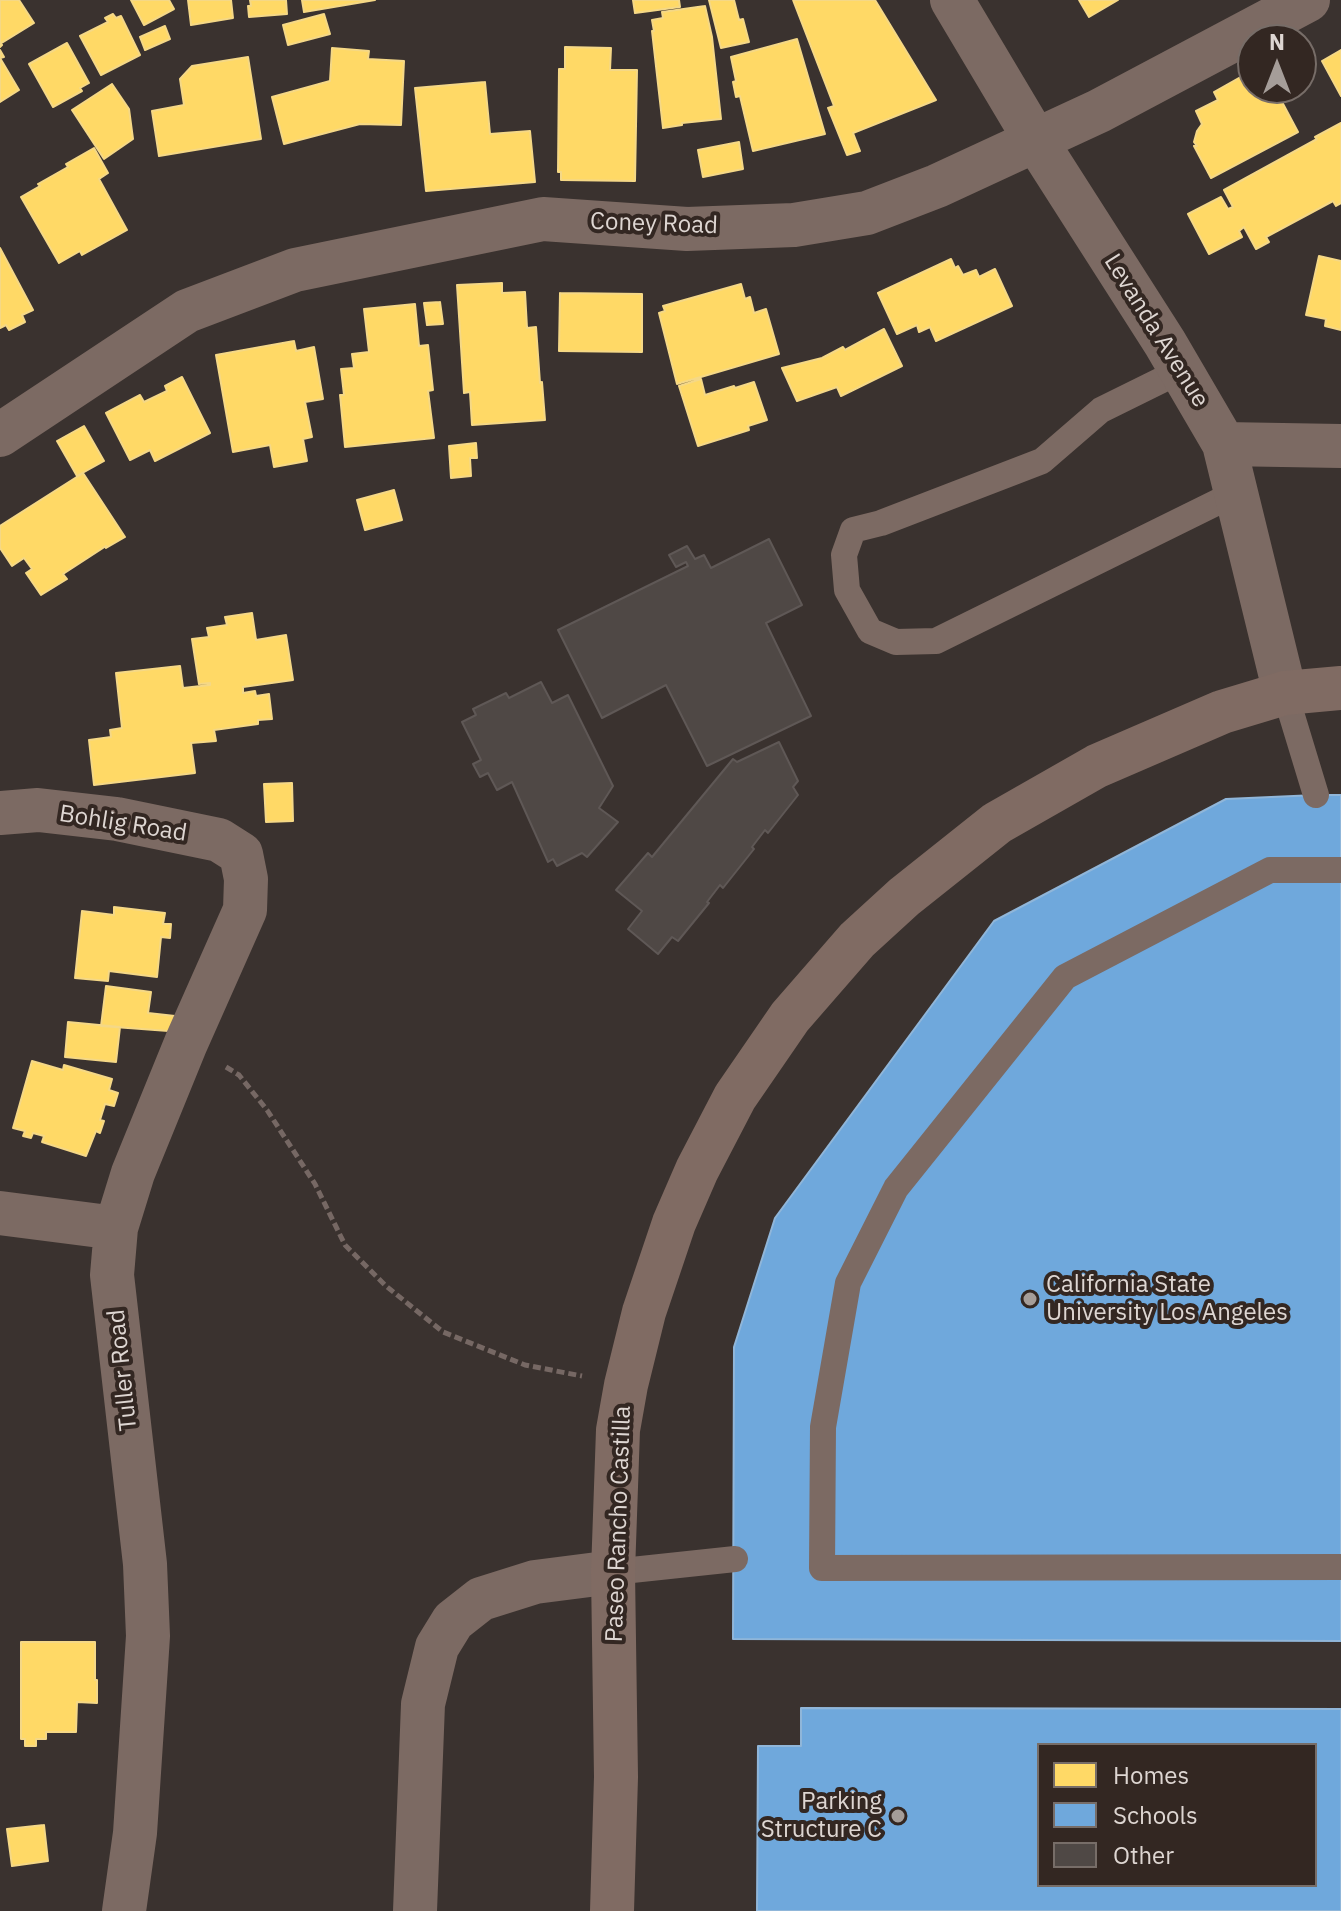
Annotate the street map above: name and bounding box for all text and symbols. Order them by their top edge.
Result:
north arrow [1237,24,1317,104]
text: N [1269,27,1285,56]
street label: Coney Road [590,207,718,241]
street label: Levanda Avenue [1097,249,1215,413]
street label: Bohlig Road [57,800,189,848]
place label: California State University Los Angeles [1046,1271,1288,1327]
marker: California State University Los Angeles [1021,1290,1039,1308]
street label: Tuller Road [102,1308,144,1432]
street label: Paseo Rancho Castilla [600,1405,638,1643]
legend [1037,1743,1317,1887]
text: Homes [1113,1759,1189,1791]
place label: Parking Structure C [761,1788,882,1844]
text: Schools [1113,1799,1198,1831]
marker: Parking Structure C [889,1807,907,1825]
text: Other [1113,1839,1174,1871]

